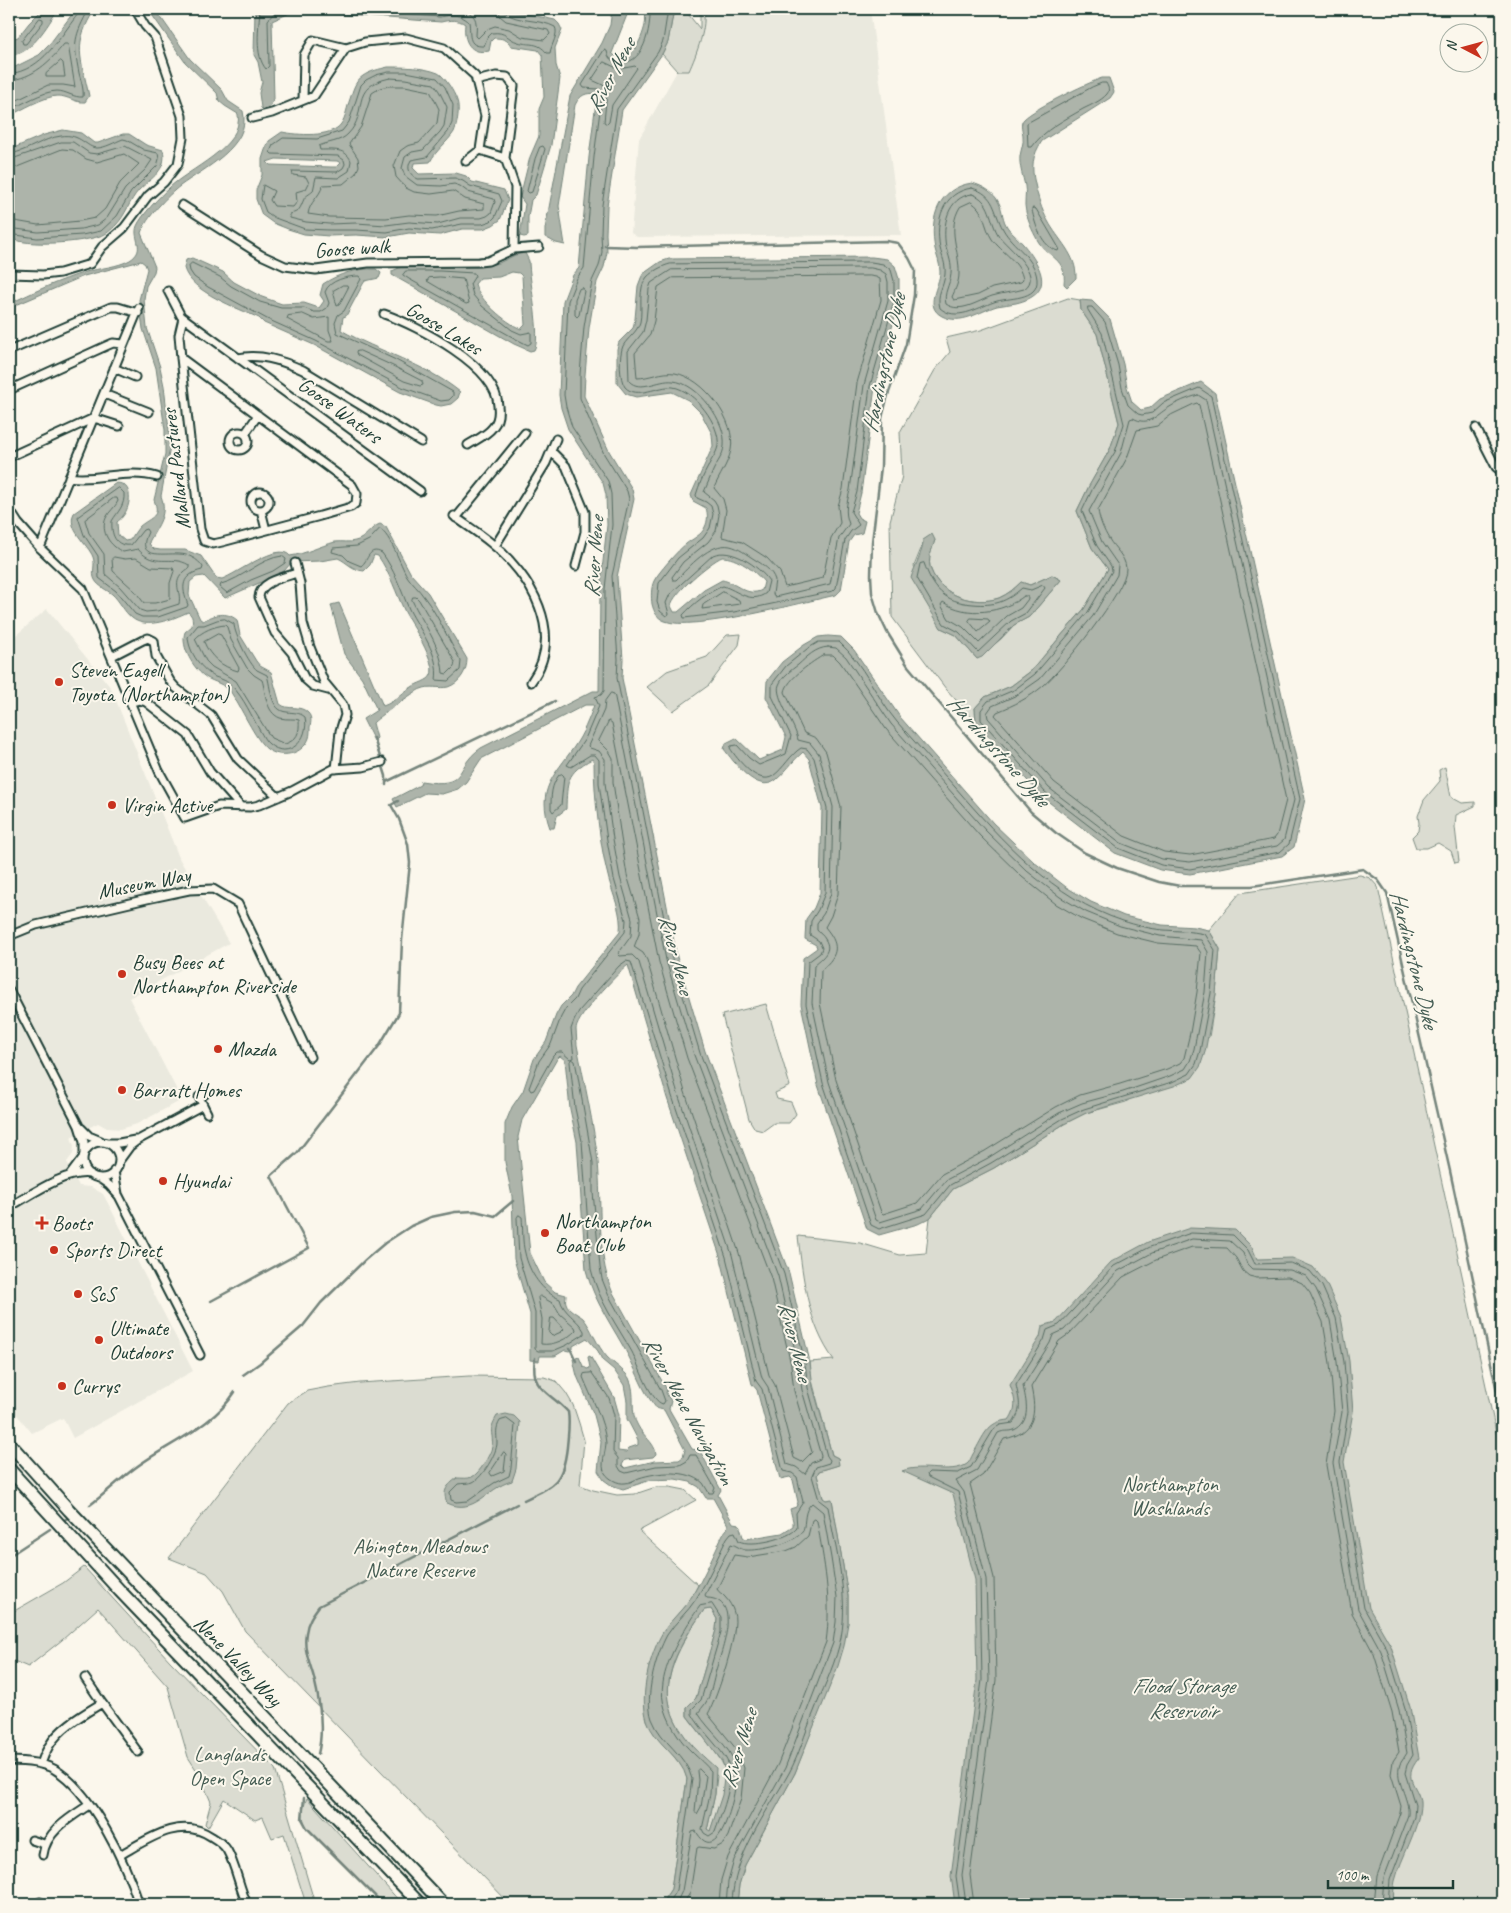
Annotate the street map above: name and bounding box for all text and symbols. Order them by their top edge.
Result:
north arrow [1438,22,1488,72]
water label: River Nene [580,30,644,118]
text: N [1443,39,1461,52]
street label: Goose walk [313,232,393,264]
water label: Hardingstone Dyke [856,288,913,435]
street label: Goose Lakes [401,295,488,362]
street label: Goose Waters [293,371,388,450]
street label: Mallard Pastures [155,405,196,531]
water label: River Nene [577,512,611,598]
place label: Steven Eagell Toyota (Northampton) [69,657,230,707]
marker: Steven Eagell Toyota (Northampton) [53,676,65,688]
water label: Hardingstone Dyke [941,689,1058,815]
place label: Virgin Active [122,792,215,818]
marker: Virgin Active [106,799,118,811]
street label: Museum Way [95,861,194,905]
water label: Hardingstone Dyke [1383,888,1446,1035]
water label: River Nene [652,912,701,1000]
place label: Busy Bees at Northampton Riverside [132,949,298,999]
marker: Busy Bees at Northampton Riverside [116,968,128,980]
place label: Mazda [228,1036,277,1062]
marker: Mazda [212,1043,224,1055]
place label: Barratt Homes [132,1077,243,1103]
marker: Barratt Homes [116,1084,128,1096]
place label: Hyundai [173,1168,233,1194]
marker: Hyundai [157,1175,169,1187]
place label: Northampton Boat Club [555,1208,652,1258]
place label: Boots [52,1210,94,1236]
marker: Boots [36,1217,48,1229]
marker: Northampton Boat Club [539,1227,551,1239]
place label: Sports Direct [64,1237,164,1263]
marker: Sports Direct [48,1244,60,1256]
place label: ScS [88,1281,118,1307]
marker: ScS [72,1288,84,1300]
water label: River Nene [772,1299,819,1387]
place label: Ultimate Outdoors [109,1315,174,1365]
water label: River Nene Navigation [636,1332,741,1491]
marker: Ultimate Outdoors [93,1334,105,1346]
place label: Currys [72,1373,121,1399]
marker: Currys [56,1380,68,1392]
park label: Northampton Washlands [1122,1471,1219,1521]
park label: Abington Meadows Nature Reserve [353,1533,489,1583]
street label: Nene Valley Way [188,1610,289,1713]
water label: Flood Storage Reservoir [1132,1672,1238,1725]
water label: River Nene [714,1702,765,1791]
park label: Langlands Open Space [190,1741,272,1791]
scale bar [1328,1858,1454,1890]
text: 100 m [1336,1866,1370,1885]

